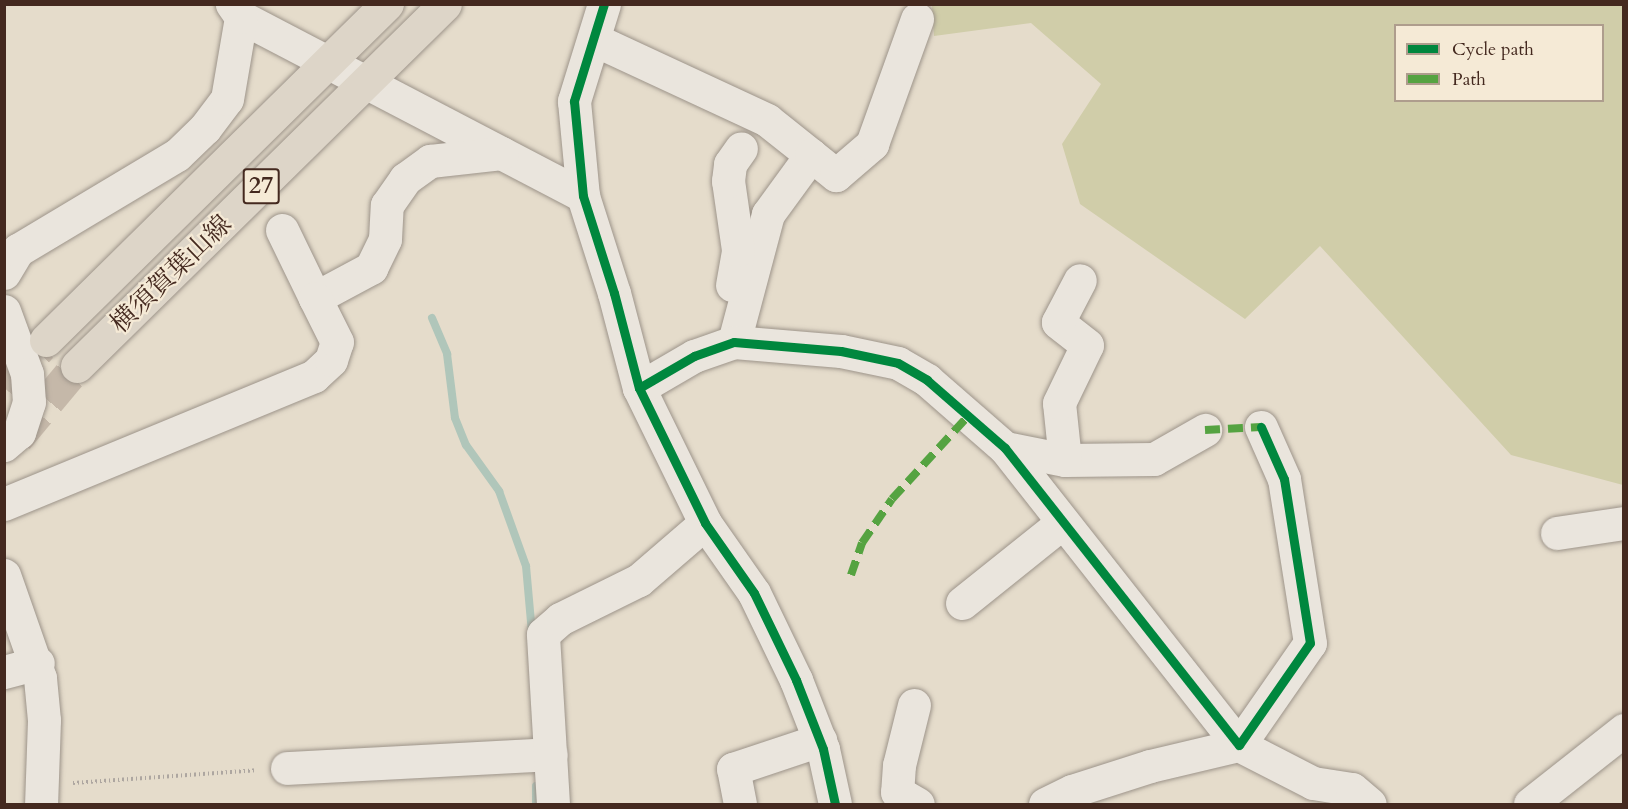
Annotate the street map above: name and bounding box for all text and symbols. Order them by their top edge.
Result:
legend [1394,24,1604,102]
text: Cycle path [1452,37,1534,62]
text: Path [1452,67,1486,92]
road number: 27 [242,165,280,207]
street label: 横須賀葉山線 [104,209,238,339]

